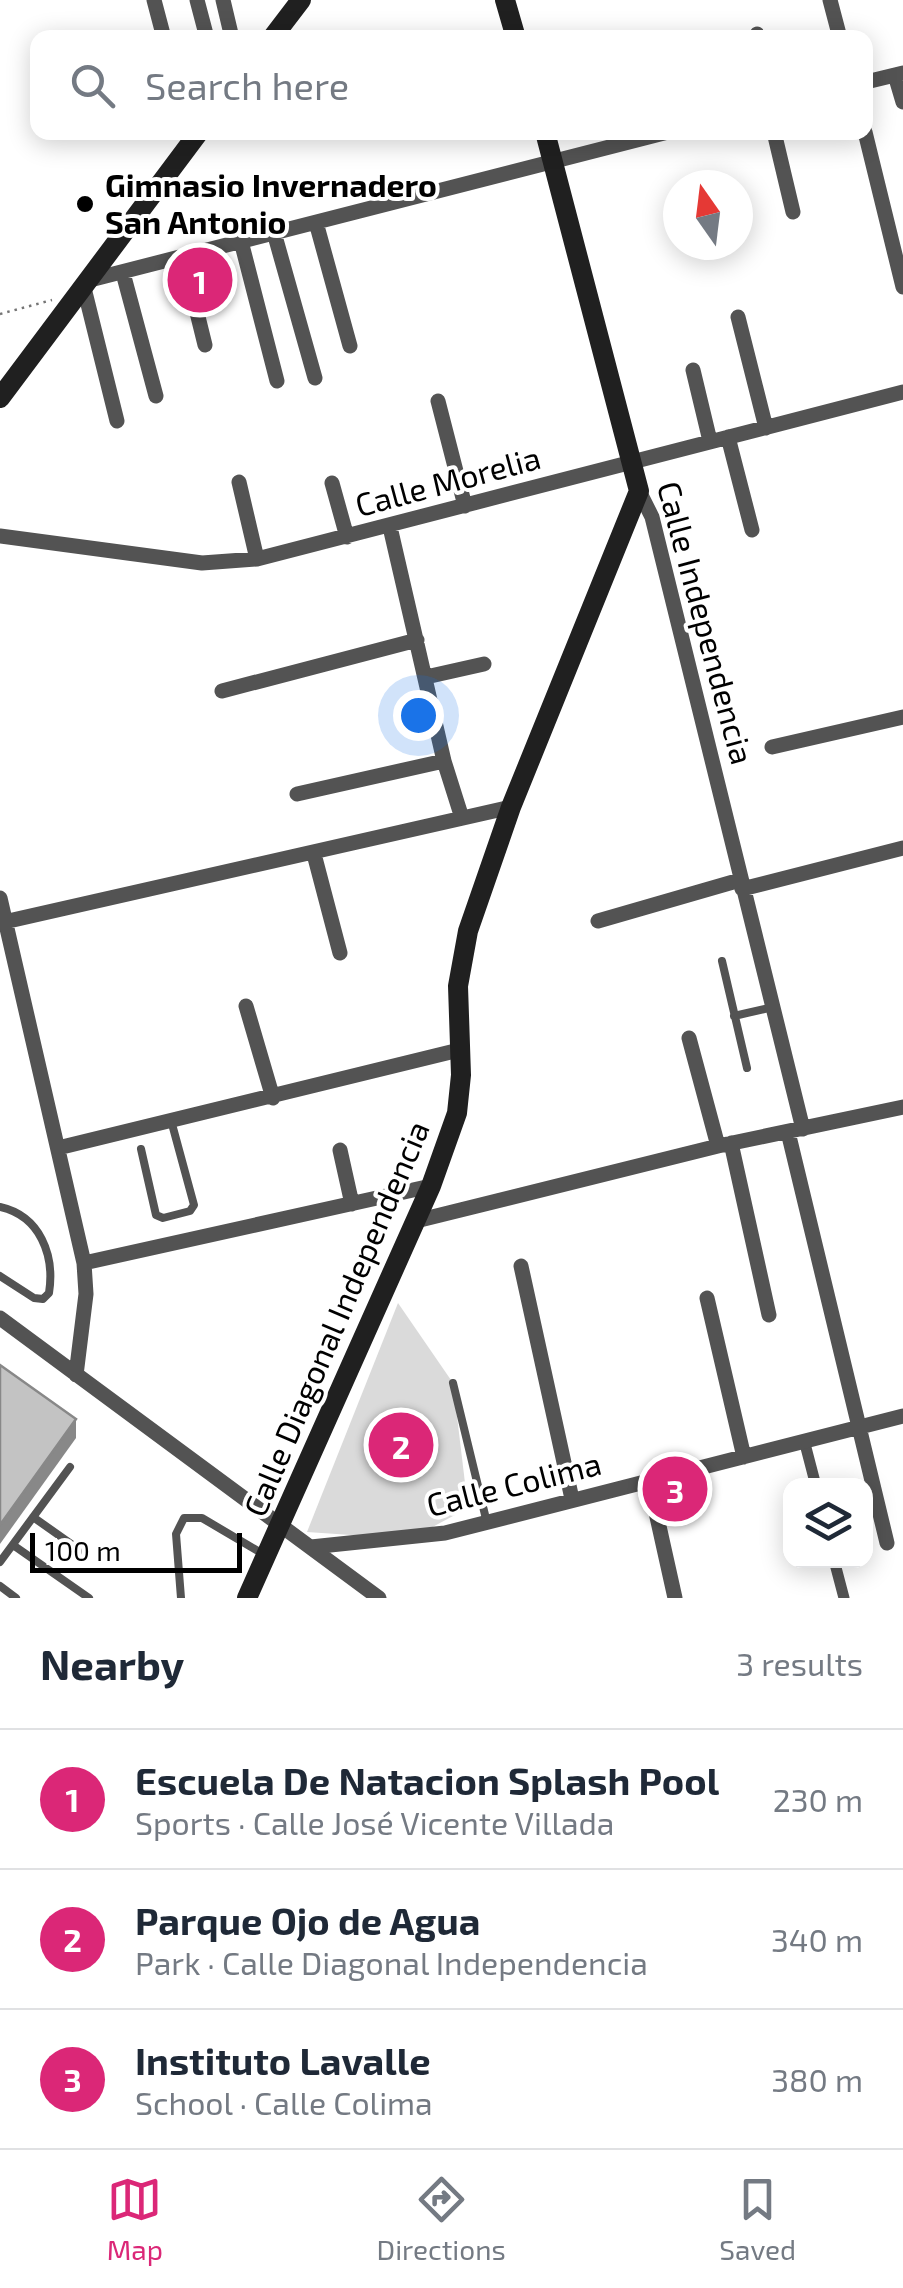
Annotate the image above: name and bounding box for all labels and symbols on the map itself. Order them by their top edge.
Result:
place label: Gimnasio Invernadero San Antonio [105,165,437,240]
north arrow [663,170,753,260]
marker: Gimnasio Invernadero San Antonio [74,193,96,215]
pin: 1 [168,242,232,318]
street label: Calle Morelia [351,437,544,523]
street label: Calle Independencia [651,477,763,768]
your location [393,690,444,741]
street label: Calle Diagonal Independencia [234,1115,436,1522]
pin: 2 [368,1408,434,1482]
street label: Calle Colima [422,1443,605,1523]
pin: 3 [642,1452,708,1526]
scale bar [30,1528,242,1572]

